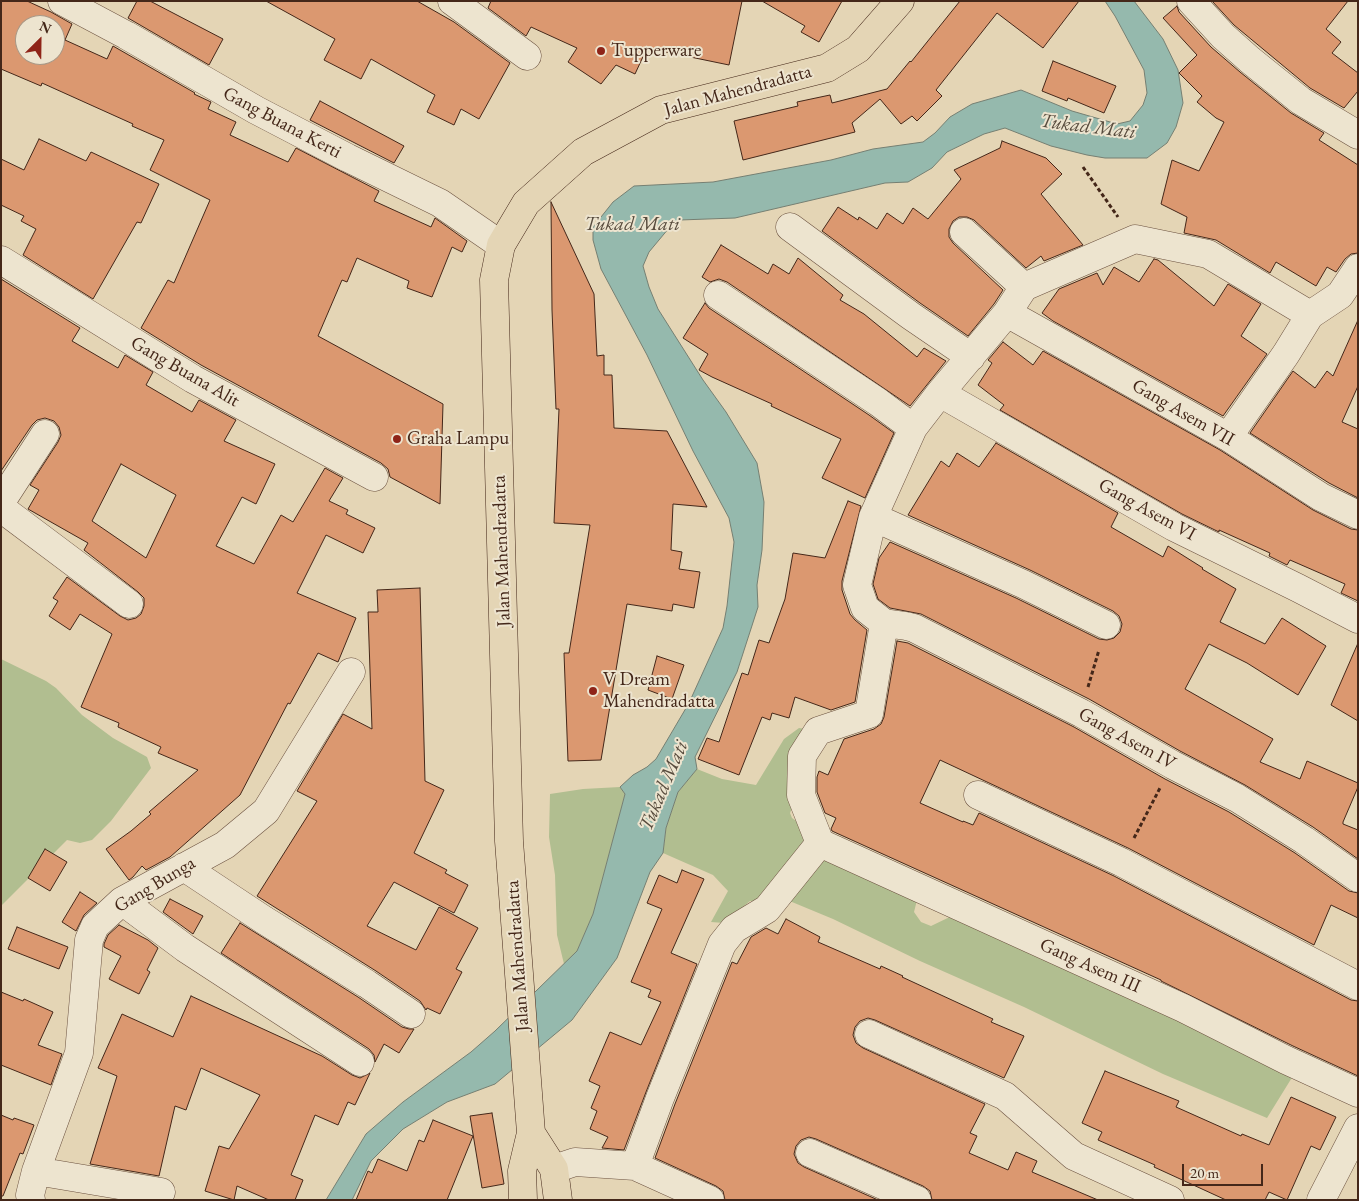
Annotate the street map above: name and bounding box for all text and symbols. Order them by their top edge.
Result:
north arrow [15,15,65,65]
text: N [37,17,54,38]
place label: Tupperware [611,40,701,62]
marker: Tupperware [595,45,607,57]
street label: Jalan Mahendradatta [662,60,814,122]
street label: Gang Buana Kerti [219,82,345,164]
water label: Tukad Mati [1039,109,1137,145]
water label: Tukad Mati [584,213,680,237]
street label: Gang Buana Alit [126,332,244,412]
street label: Gang Asem VII [1128,375,1238,451]
place label: Graha Lampu [407,428,509,450]
marker: Graha Lampu [391,433,403,445]
street label: Gang Asem VI [1094,474,1200,546]
street label: Jalan Mahendradatta [488,475,516,627]
place label: V Dream Mahendradatta [603,669,715,713]
marker: V Dream Mahendradatta [587,685,599,697]
street label: Gang Asem IV [1074,703,1180,775]
water label: Tukad Mati [634,737,694,835]
street label: Gang Bunga [110,852,200,918]
street label: Jalan Mahendradatta [501,879,535,1033]
street label: Gang Asem III [1036,934,1144,998]
scale bar [1184,1154,1265,1186]
text: 20 m [1190,1163,1219,1182]

